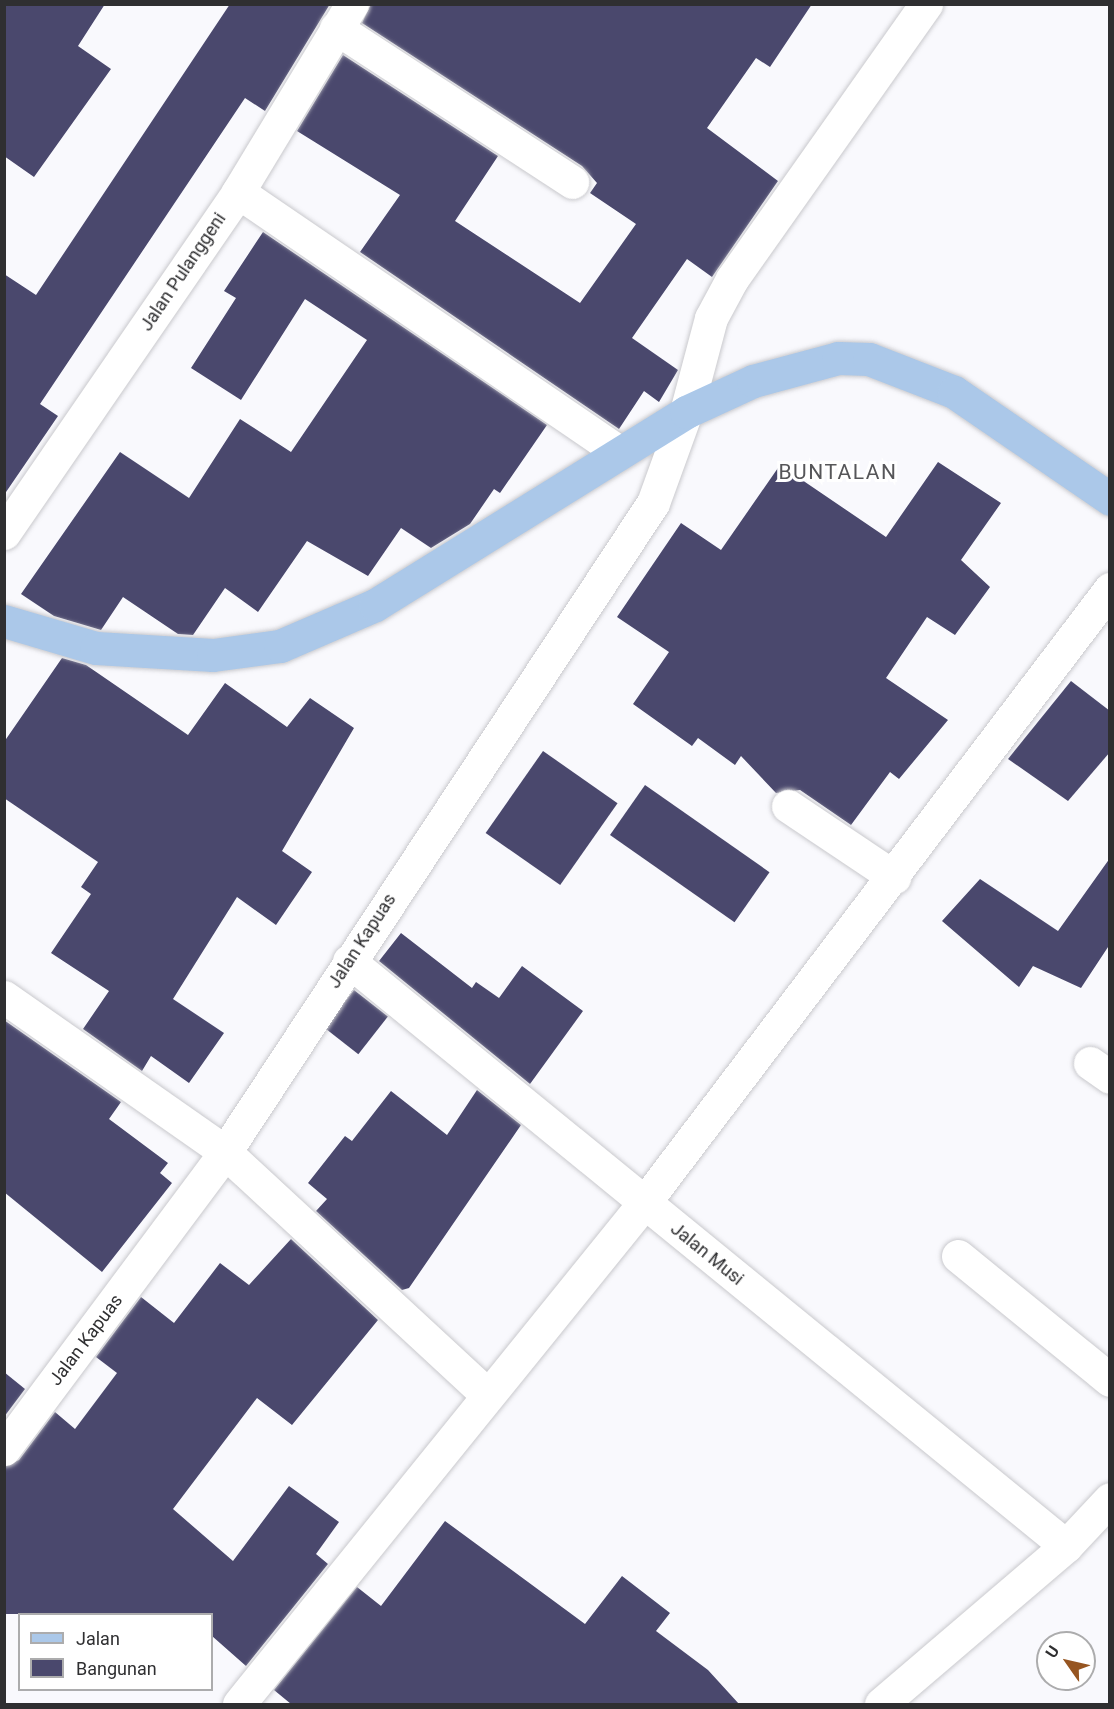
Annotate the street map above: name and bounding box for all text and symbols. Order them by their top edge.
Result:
street label: Jalan Pulanggeni [136,209,230,335]
district label: BUNTALAN [779,459,897,485]
street label: Jalan Kapuas [323,890,401,992]
street label: Jalan Musi [666,1218,748,1290]
street label: Jalan Kapuas [45,1290,127,1390]
legend [18,1613,213,1691]
text: Jalan [76,1628,120,1649]
north arrow [1036,1631,1096,1691]
text: U [1041,1642,1063,1661]
text: Bangunan [76,1658,157,1679]

